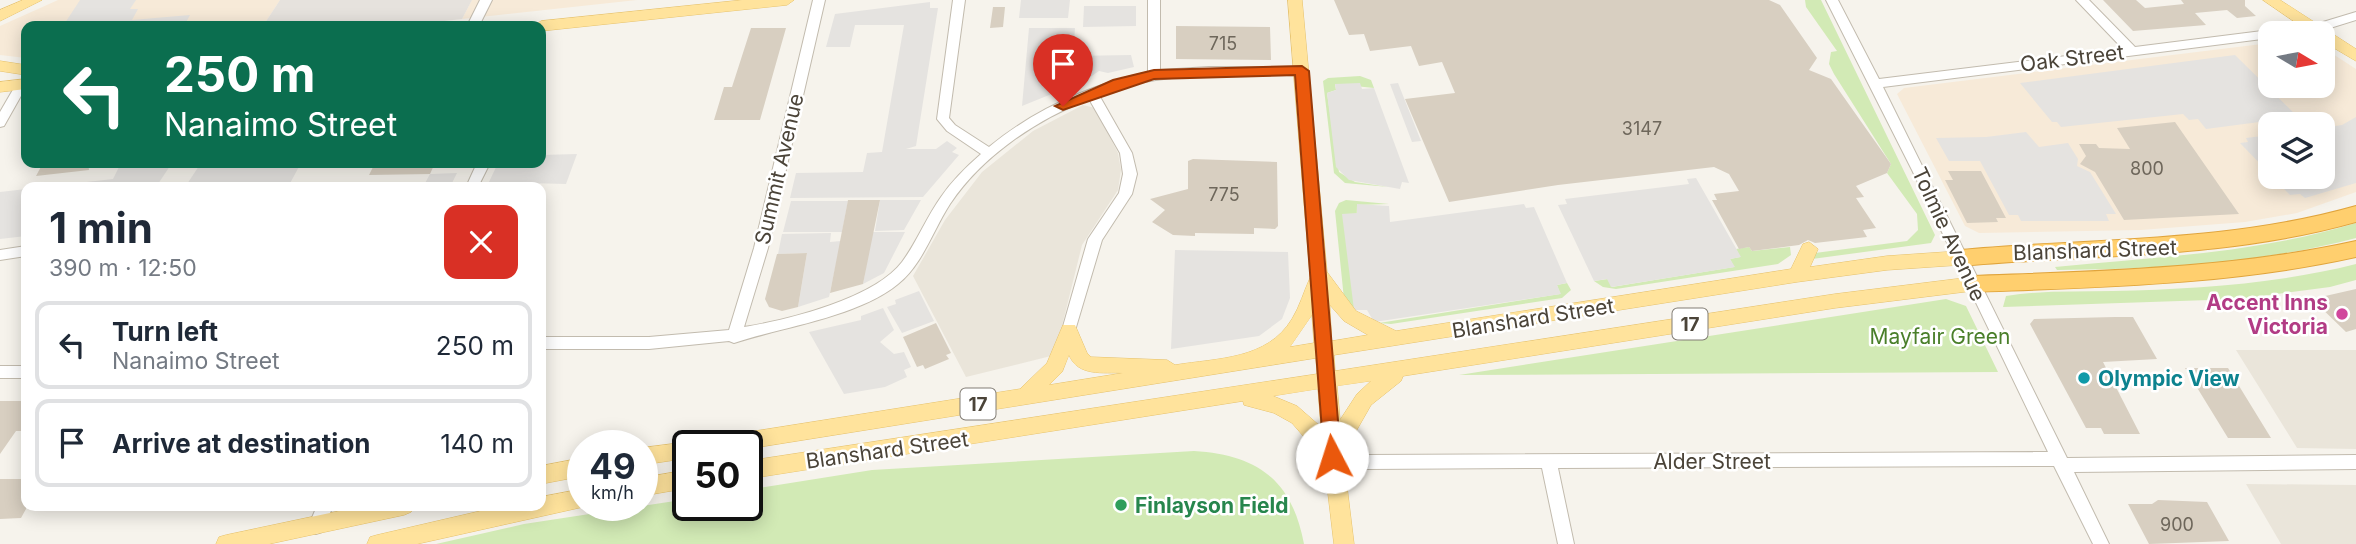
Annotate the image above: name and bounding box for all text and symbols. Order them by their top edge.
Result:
north arrow [2258,21,2334,98]
map controls [2258,21,2335,189]
house number: 715 [1209,33,1237,54]
pin [1033,34,1093,106]
street label: Oak Street [2019,39,2126,77]
text: 250 m [164,45,316,104]
icon: arrive [1044,45,1082,83]
icon: left [49,49,140,140]
street label: Summit Avenue [749,91,809,247]
text: Nanaimo Street [164,105,397,144]
button: layers [2258,112,2335,189]
house number: 3147 [1622,118,1662,139]
house number: 800 [2130,158,2164,179]
street label: Tolmie Avenue [1907,163,1991,305]
house number: 775 [1208,184,1240,205]
text: 1 min [49,202,153,253]
button: close [444,205,518,279]
street label: Blanshard Street [2013,235,2177,265]
text: 390 m · 12:50 [49,254,197,282]
place label: Accent Inns Victoria [2206,290,2328,339]
street label: Blanshard Street [1450,293,1616,343]
marker: Accent Inns Victoria [2334,306,2350,322]
road number: 17 [1672,308,1708,340]
text: Turn left [112,316,218,347]
park label: Mayfair Green [1870,324,2010,349]
icon: left [53,326,91,364]
text: 250 m [436,330,514,361]
text: Nanaimo Street [112,347,280,375]
place label: Olympic View [2098,366,2240,391]
marker: Olympic View [2076,370,2092,386]
road number: 17 [960,388,996,420]
position arrow [1295,420,1369,494]
icon: arrive [53,424,91,462]
street label: Blanshard Street [804,426,970,474]
text: Arrive at destination [112,428,371,459]
text: 140 m [440,428,514,459]
speed limit sign: 50 [672,430,763,521]
text: 49 [589,445,636,487]
street label: Alder Street [1653,449,1771,474]
text: km/h [591,482,634,503]
place label: Finlayson Field [1135,493,1288,518]
marker: Finlayson Field [1113,497,1129,513]
house number: 900 [2160,514,2194,535]

